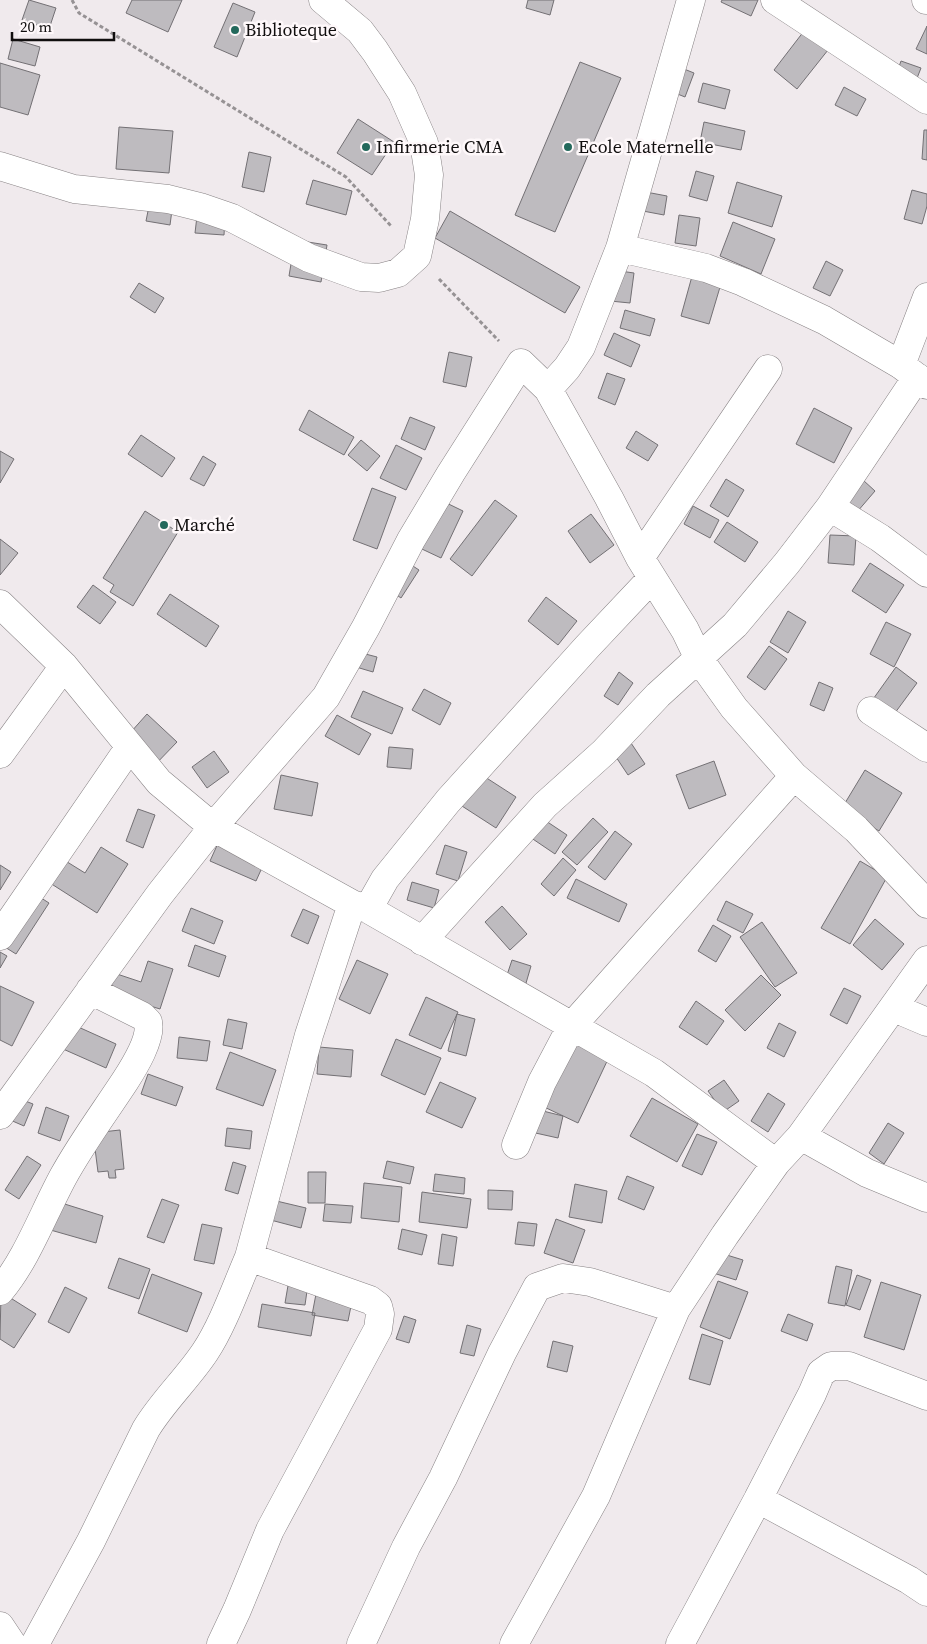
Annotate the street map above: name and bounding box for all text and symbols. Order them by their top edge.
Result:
scale bar [12,10,115,42]
text: 20 m [20,16,52,37]
place label: Biblioteque [245,17,337,42]
marker: Biblioteque [229,24,241,36]
place label: Infirmerie CMA [376,134,503,159]
place label: Ecole Maternelle [578,134,714,159]
marker: Infirmerie CMA [360,141,372,153]
marker: Ecole Maternelle [562,141,574,153]
place label: Marché [174,512,235,537]
marker: Marché [158,519,170,531]

